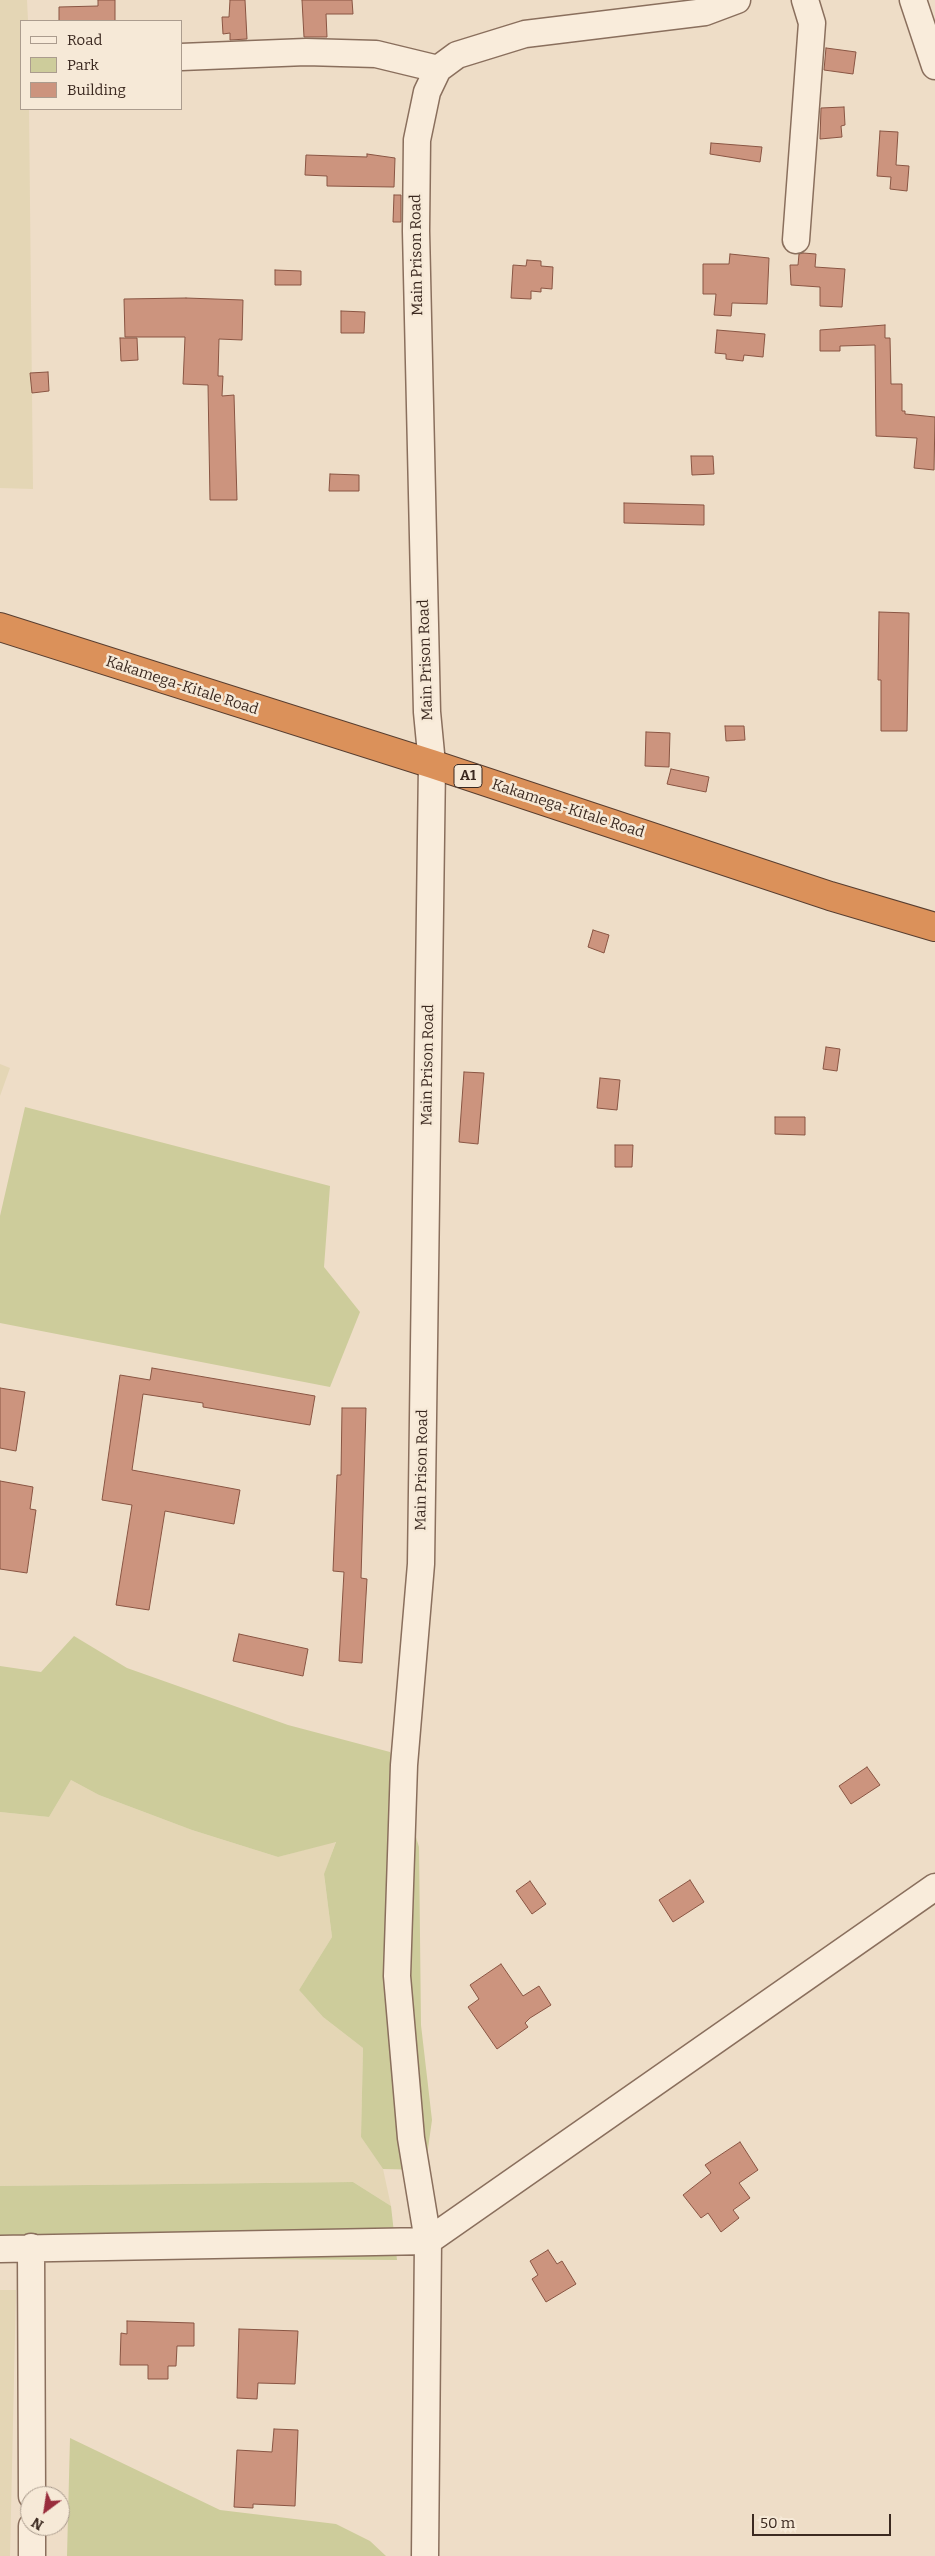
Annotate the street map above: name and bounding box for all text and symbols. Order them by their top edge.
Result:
legend [20,20,182,110]
text: Road [67,31,102,49]
text: Park [67,56,99,74]
text: Building [67,81,126,99]
street label: Main Prison Road [407,194,427,316]
street label: Main Prison Road [415,599,437,721]
street label: Kakamega-Kitale Road [103,653,261,719]
road number: A1 [454,764,482,788]
street label: Kakamega-Kitale Road [489,776,647,842]
street label: Main Prison Road [418,1004,438,1126]
street label: Main Prison Road [412,1409,432,1531]
north arrow [20,2486,70,2536]
scale bar [755,2504,894,2536]
text: N [29,2513,47,2533]
text: 50 m [760,2514,795,2532]

